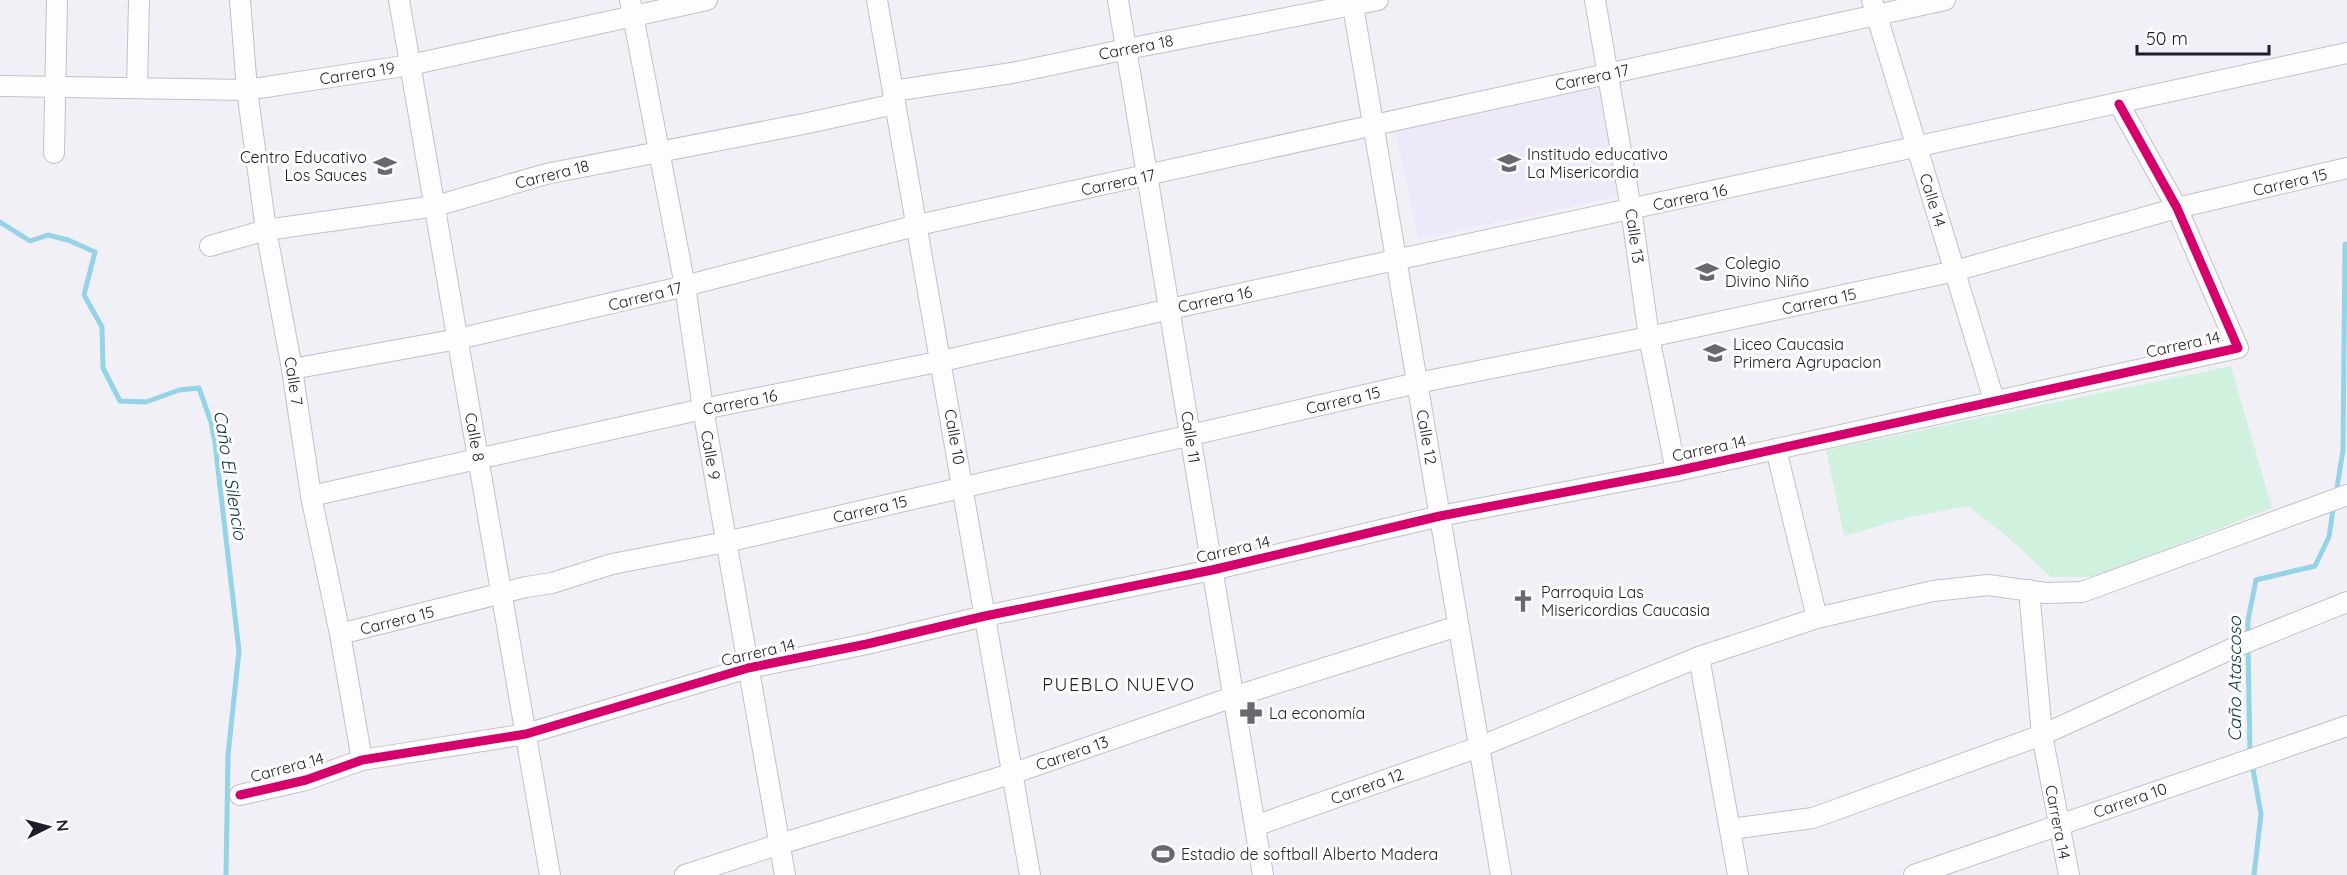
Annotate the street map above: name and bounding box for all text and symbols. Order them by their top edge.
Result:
scale bar [2137,18,2269,56]
text: 50 m [2146,27,2188,50]
street label: Carrera 18 [1097,30,1175,64]
street label: Carrera 19 [318,57,396,89]
street label: Carrera 17 [1553,59,1631,95]
place label: Institudo educativo La Misericordia [1527,144,1668,182]
place label: Centro Educativo Los Sauces [240,147,367,185]
school or university icon: Institudo educativo La Misericordia [1496,150,1522,176]
school or university icon: Centro Educativo Los Sauces [372,153,398,179]
street label: Carrera 18 [513,155,591,193]
street label: Carrera 17 [1079,164,1157,200]
street label: Carrera 15 [2251,164,2329,200]
street label: Calle 14 [1915,171,1951,229]
street label: Carrera 16 [1651,179,1729,215]
street label: Calle 13 [1621,207,1649,265]
place label: Colegio Divino Niño [1725,253,1809,291]
school or university icon: Colegio Divino Niño [1694,259,1720,285]
street label: Carrera 17 [606,277,684,315]
street label: Carrera 16 [1176,281,1254,317]
street label: Carrera 15 [1780,283,1858,319]
street label: Carrera 14 [2144,326,2222,362]
place label: Liceo Caucasia Primera Agrupacion [1733,334,1881,372]
school or university icon: Liceo Caucasia Primera Agrupacion [1702,340,1728,366]
street label: Calle 7 [280,355,308,407]
street label: Carrera 15 [1304,382,1382,418]
street label: Carrera 16 [701,385,779,419]
street label: Calle 10 [940,408,970,466]
street label: Calle 12 [1412,408,1442,466]
water label: Caño El Silencio [209,409,252,542]
street label: Calle 11 [1177,409,1205,465]
street label: Calle 8 [461,411,489,463]
street label: Calle 9 [697,429,725,481]
street label: Carrera 14 [1670,430,1748,466]
street label: Carrera 15 [831,491,909,527]
street label: Carrera 14 [1194,531,1272,567]
place label: Parroquia Las Misericordias Caucasia [1541,582,1710,620]
church icon: Parroquia Las Misericordias Caucasia [1510,588,1536,614]
street label: Carrera 15 [358,601,436,639]
water label: Caño Atascoso [2223,615,2246,742]
street label: Carrera 14 [719,634,797,670]
district label: PUEBLO NUEVO [1042,673,1196,696]
pharmacy icon: La economía [1238,700,1264,726]
place label: La economía [1269,703,1365,723]
street label: Carrera 13 [1033,731,1111,775]
street label: Carrera 14 [248,748,326,786]
street label: Carrera 12 [1328,764,1406,808]
street label: Carrera 10 [2091,778,2169,822]
street label: Carrera 14 [2041,783,2075,861]
north arrow [18,797,78,857]
text: N [52,819,73,832]
sports icon: Estadio de softball Alberto Madera [1150,841,1176,867]
place label: Estadio de softball Alberto Madera [1181,844,1438,864]

